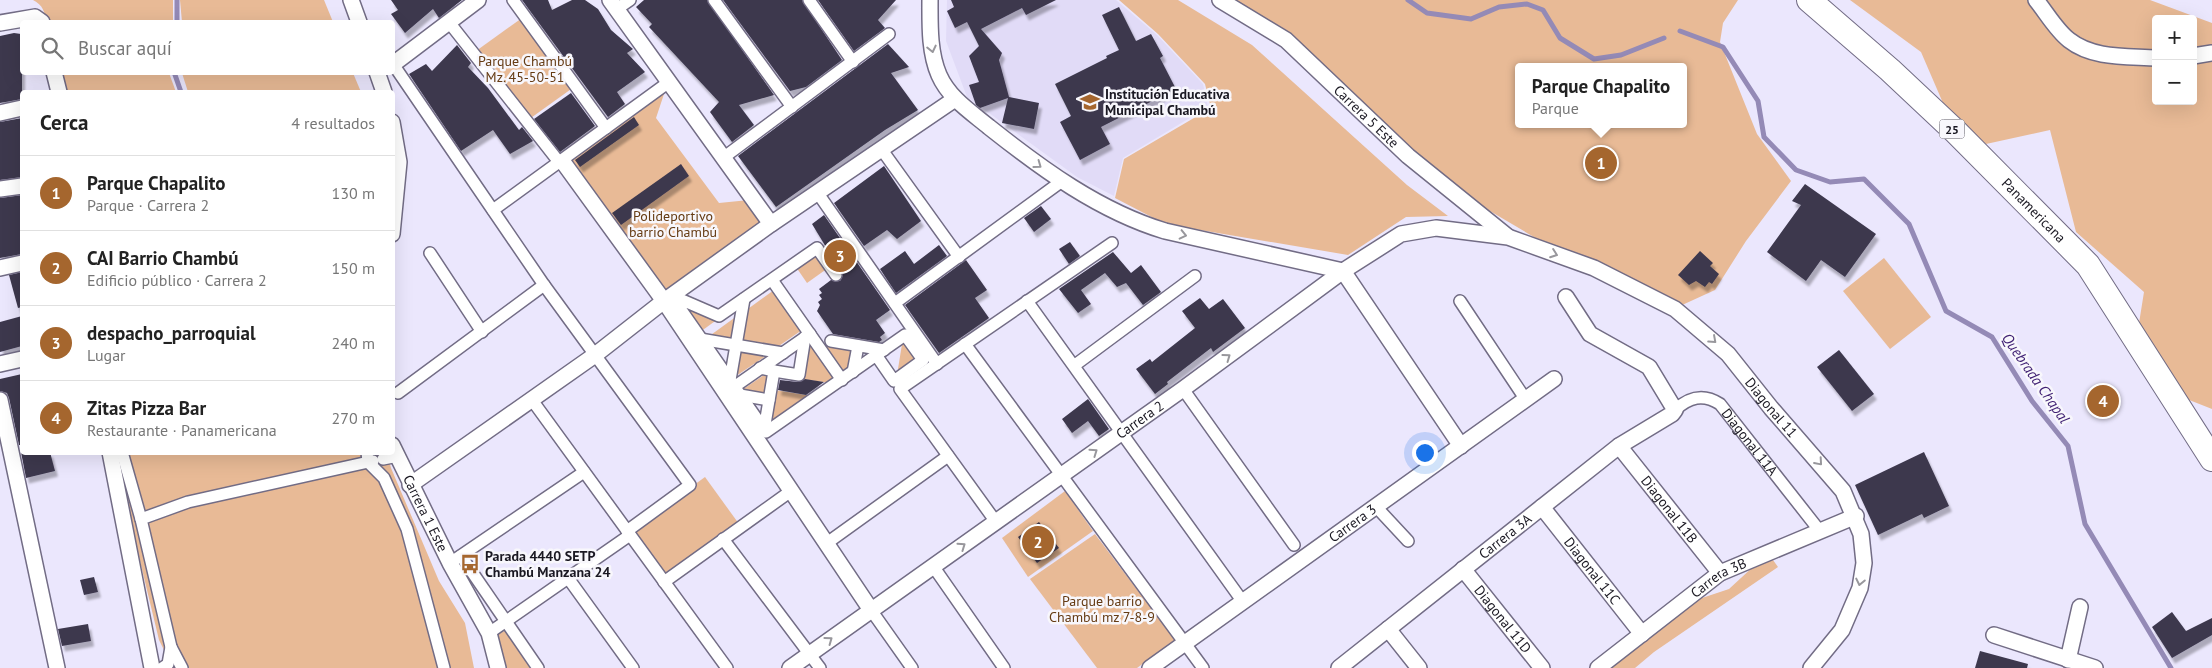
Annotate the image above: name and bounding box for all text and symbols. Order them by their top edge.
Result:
map controls [2152,15,2197,105]
button: + [2152,15,2197,60]
search box [20,20,395,75]
icon: search [38,34,66,62]
text: Buscar aquí [78,36,172,60]
one-way arrow [926,44,937,53]
park label: Parque Chambú Mz. 45-50-51 [478,52,572,86]
button: − [2152,60,2197,105]
popup [1515,63,1687,128]
text: Parque Chapalito [1532,74,1670,98]
street label: Carrera 5 Este [1330,81,1403,152]
place label: Institución Educativa Municipal Chambú [1105,85,1230,119]
school or university icon: Institución Educativa Municipal Chambú [1079,91,1101,113]
text: Parque [1532,98,1579,118]
text: Cerca [40,109,89,136]
text: 4 resultados [291,113,375,133]
road number: 25 [1940,120,1964,138]
pin: 1 [1585,144,1617,182]
one-way arrow [1032,159,1042,168]
text: Parque Chapalito [87,171,226,195]
street label: Panamericana [1998,174,2070,246]
text: 1 [51,183,61,203]
text: 130 m [332,183,375,203]
text: Parque · Carrera 2 [87,195,209,215]
park label: Polideportivo barrio Chambú [629,207,717,241]
one-way arrow [1179,229,1188,240]
pin: 3 [824,237,856,275]
text: CAI Barrio Chambú [87,246,238,270]
one-way arrow [1550,248,1558,258]
text: 2 [51,258,61,278]
text: 150 m [332,258,375,278]
text: Edificio público · Carrera 2 [87,270,267,290]
text: despacho_parroquial [87,321,256,345]
water label: Quebrada Chapal [1998,329,2074,427]
text: 3 [51,333,61,353]
text: 240 m [332,333,375,353]
one-way arrow [1707,334,1716,343]
text: Lugar [87,345,126,365]
one-way arrow [1221,354,1230,363]
street label: Diagonal 11 [1741,374,1801,441]
pin: 4 [2087,382,2119,420]
text: Zitas Pizza Bar [87,396,206,420]
street label: Carrera 2 [1112,397,1167,443]
street label: Diagonal 11A [1718,405,1782,480]
text: 4 [51,408,61,428]
text: 270 m [332,408,375,428]
text: Restaurante · Panamericana [87,420,277,440]
your location [1412,440,1438,466]
one-way arrow [1089,448,1098,458]
one-way arrow [1813,457,1822,466]
street label: Carrera 1 Este [399,472,452,555]
street label: Diagonal 11B [1637,472,1702,547]
street label: Carrera 3 [1325,500,1380,546]
street label: Carrera 3A [1475,509,1536,563]
pin: 2 [1022,523,1054,561]
street label: Diagonal 11C [1560,533,1624,608]
one-way arrow [956,543,966,552]
place label: Parada 4440 SETP Chambú Manzana 24 [485,547,610,581]
bus stop icon: Parada 4440 SETP Chambú Manzana 24 [459,553,481,575]
street label: Carrera 3B [1687,554,1749,602]
one-way arrow [1856,578,1866,587]
street label: Diagonal 11D [1470,581,1535,657]
park label: Parque barrio Chambú mz 7-8-9 [1049,592,1155,626]
one-way arrow [824,637,833,646]

